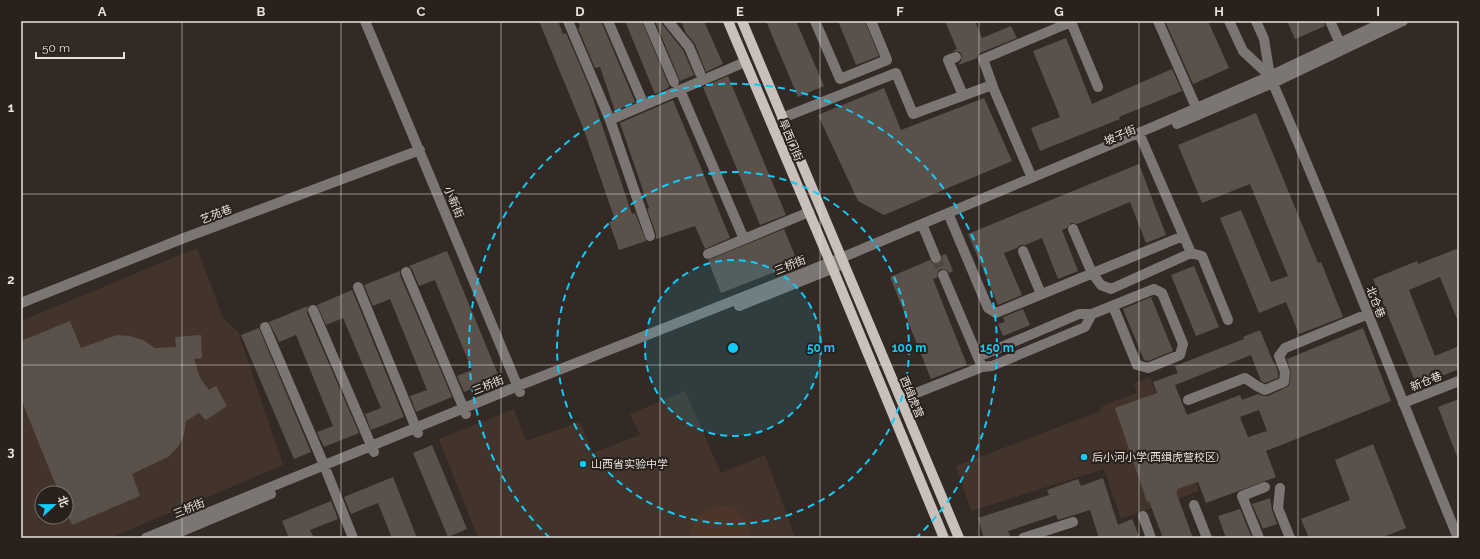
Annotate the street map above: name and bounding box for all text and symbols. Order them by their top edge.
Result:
text: A [98,4,107,19]
text: B [257,4,266,19]
text: C [417,4,426,19]
text: D [575,4,585,19]
text: E [736,4,744,19]
text: F [896,4,904,19]
text: G [1054,4,1064,19]
text: H [1214,4,1224,19]
text: I [1376,4,1380,19]
scale bar [36,34,124,60]
text: 50 m [42,41,70,55]
text: 1 [8,100,15,115]
street label: 旱西门街 [776,117,805,163]
street label: 坡子街 [1102,123,1138,148]
street label: 小新街 [441,184,466,220]
street label: 艺苑巷 [198,202,234,226]
street label: 三桥街 [772,253,808,278]
text: 2 [7,272,15,287]
street label: 北仓巷 [1364,284,1388,320]
centre of rings [726,341,740,355]
text: 50 m [807,341,835,355]
text: 100 m [892,341,926,355]
text: 150 m [980,341,1014,355]
street label: 新仓巷 [1408,369,1444,394]
street label: 三桥街 [470,373,506,398]
street label: 西缉虎营 [897,374,926,420]
text: 3 [7,444,15,459]
place label: 后小河小学(西缉虎营校区) [1092,451,1219,464]
marker: 后小河小学(西缉虎营校区) [1079,452,1089,462]
place label: 山西省实验中学 [591,458,668,471]
marker: 山西省实验中学 [578,459,588,469]
north arrow [34,485,74,525]
text: 北 [55,494,71,509]
street label: 三桥街 [171,496,207,521]

